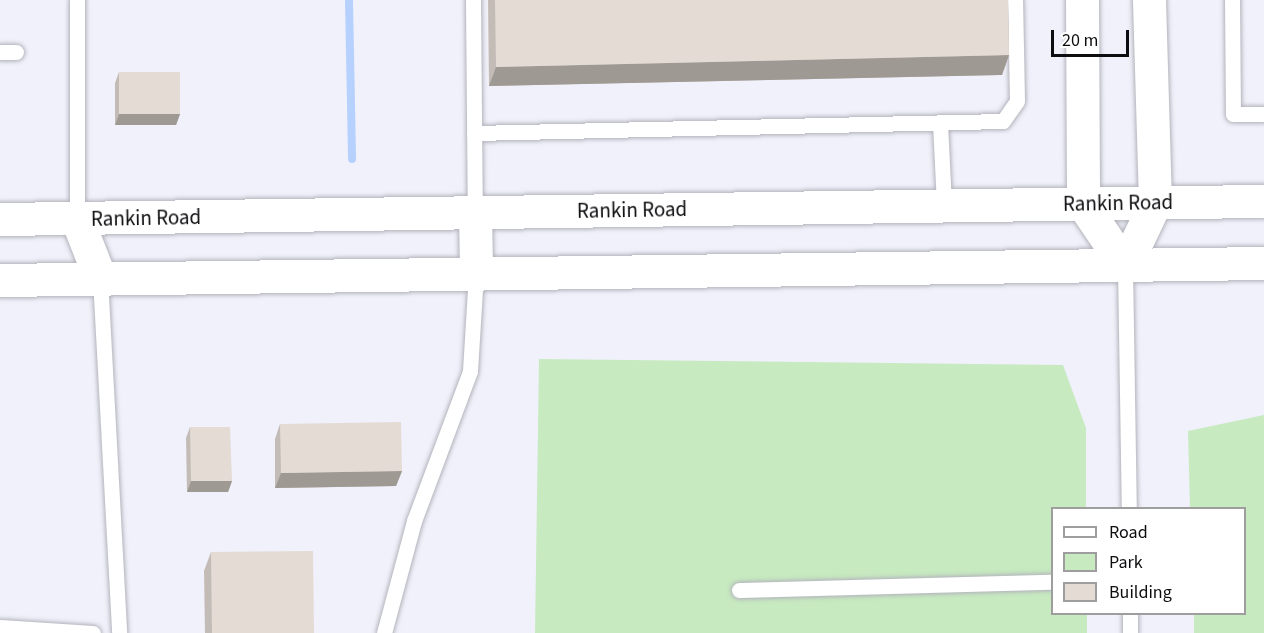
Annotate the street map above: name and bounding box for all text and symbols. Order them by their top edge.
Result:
scale bar [1054,18,1132,56]
text: 20 m [1062,28,1098,53]
street label: Rankin Road [1063,189,1173,217]
street label: Rankin Road [577,196,687,224]
street label: Rankin Road [91,204,201,232]
legend [1051,507,1246,615]
text: Road [1109,520,1148,545]
text: Park [1109,550,1143,575]
text: Building [1109,580,1172,605]

